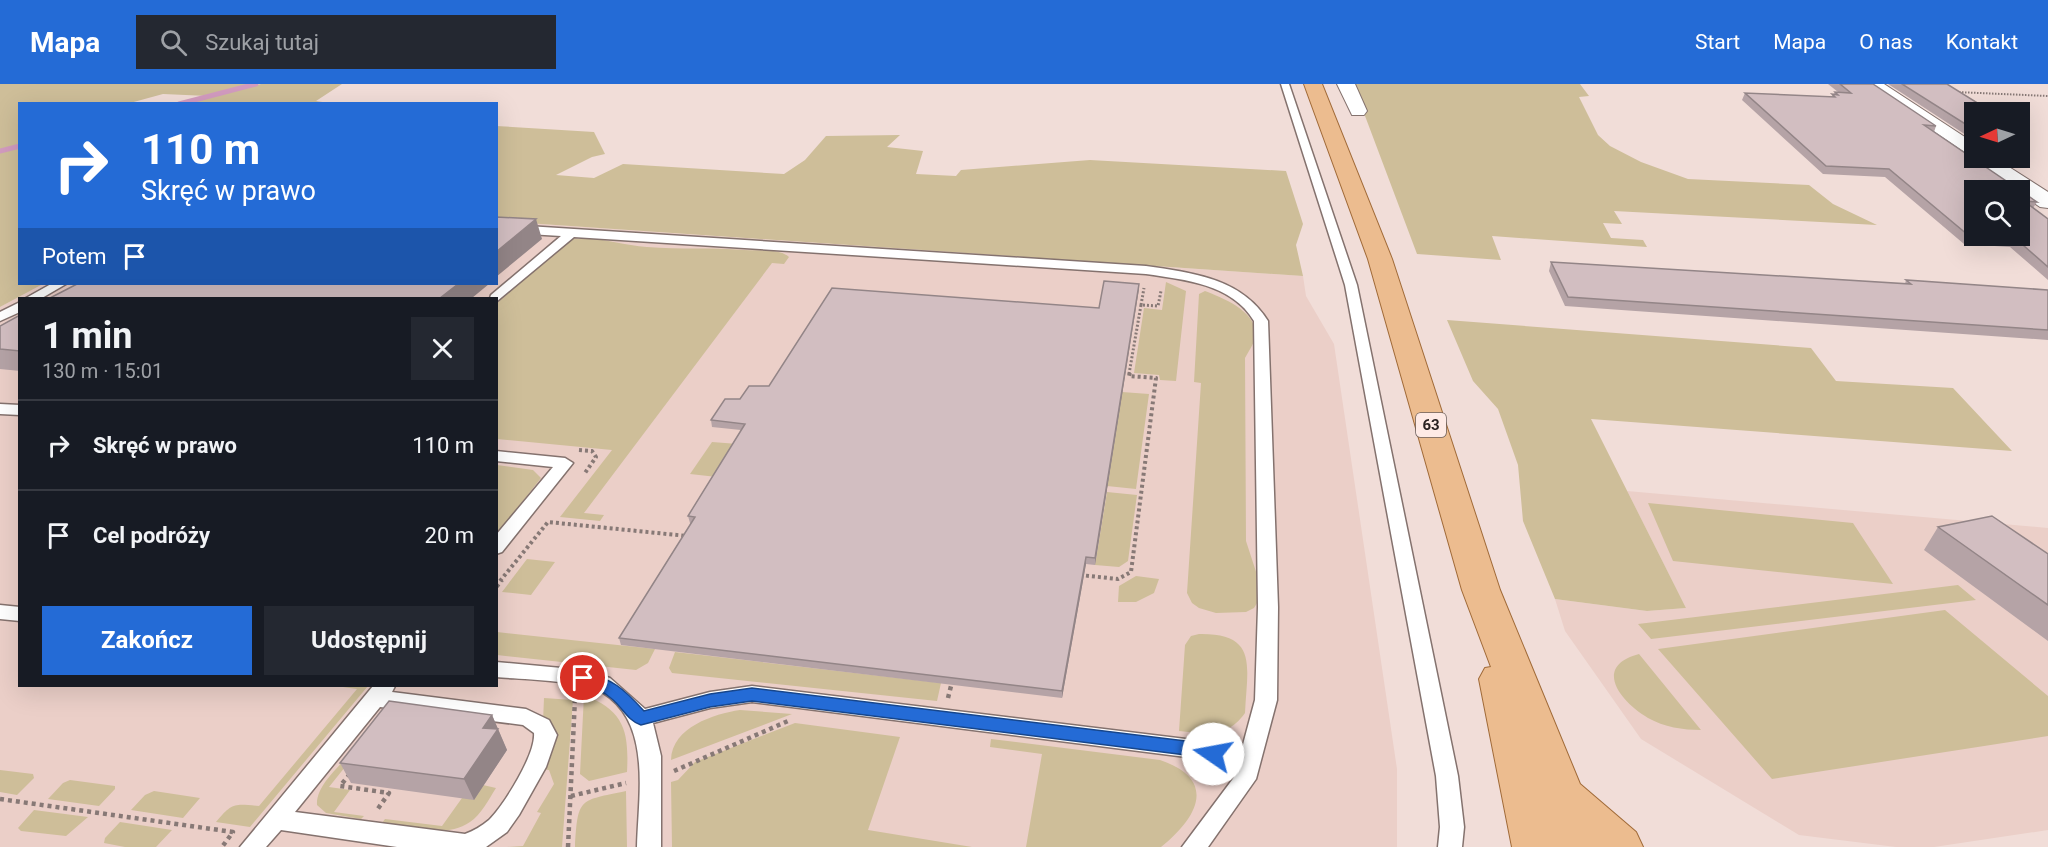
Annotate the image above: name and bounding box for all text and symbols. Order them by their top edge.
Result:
search box [136,15,556,69]
text: Mapa [30,26,100,59]
icon: search [157,26,190,59]
text: Szukaj tutaj [205,30,319,55]
text: Start [1695,30,1740,54]
text: Mapa [1773,30,1826,54]
text: O nas [1859,30,1913,54]
text: Kontakt [1946,30,2018,54]
north arrow [1964,102,2030,168]
map controls [1964,102,2030,246]
text: 110 m [141,125,260,174]
icon: right [42,126,120,204]
text: Skręć w prawo [141,175,316,207]
button: search [1964,180,2030,246]
icon: arrive [118,240,151,273]
text: Potem [42,244,106,269]
text: 1 min [42,315,133,357]
button: close [411,317,474,380]
text: 130 m · 15:01 [42,359,163,383]
road number: 63 [1416,413,1446,437]
icon: right [42,429,75,462]
text: Skręć w prawo [93,433,237,458]
text: 110 m [412,433,474,458]
icon: arrive [42,519,75,552]
text: Cel podróży [93,523,210,548]
text: 20 m [425,523,474,548]
button: Zakończ [42,606,252,675]
button: Udostępnij [264,606,474,675]
pin [557,652,608,703]
icon: arrive [566,661,599,694]
position arrow [1181,722,1245,786]

